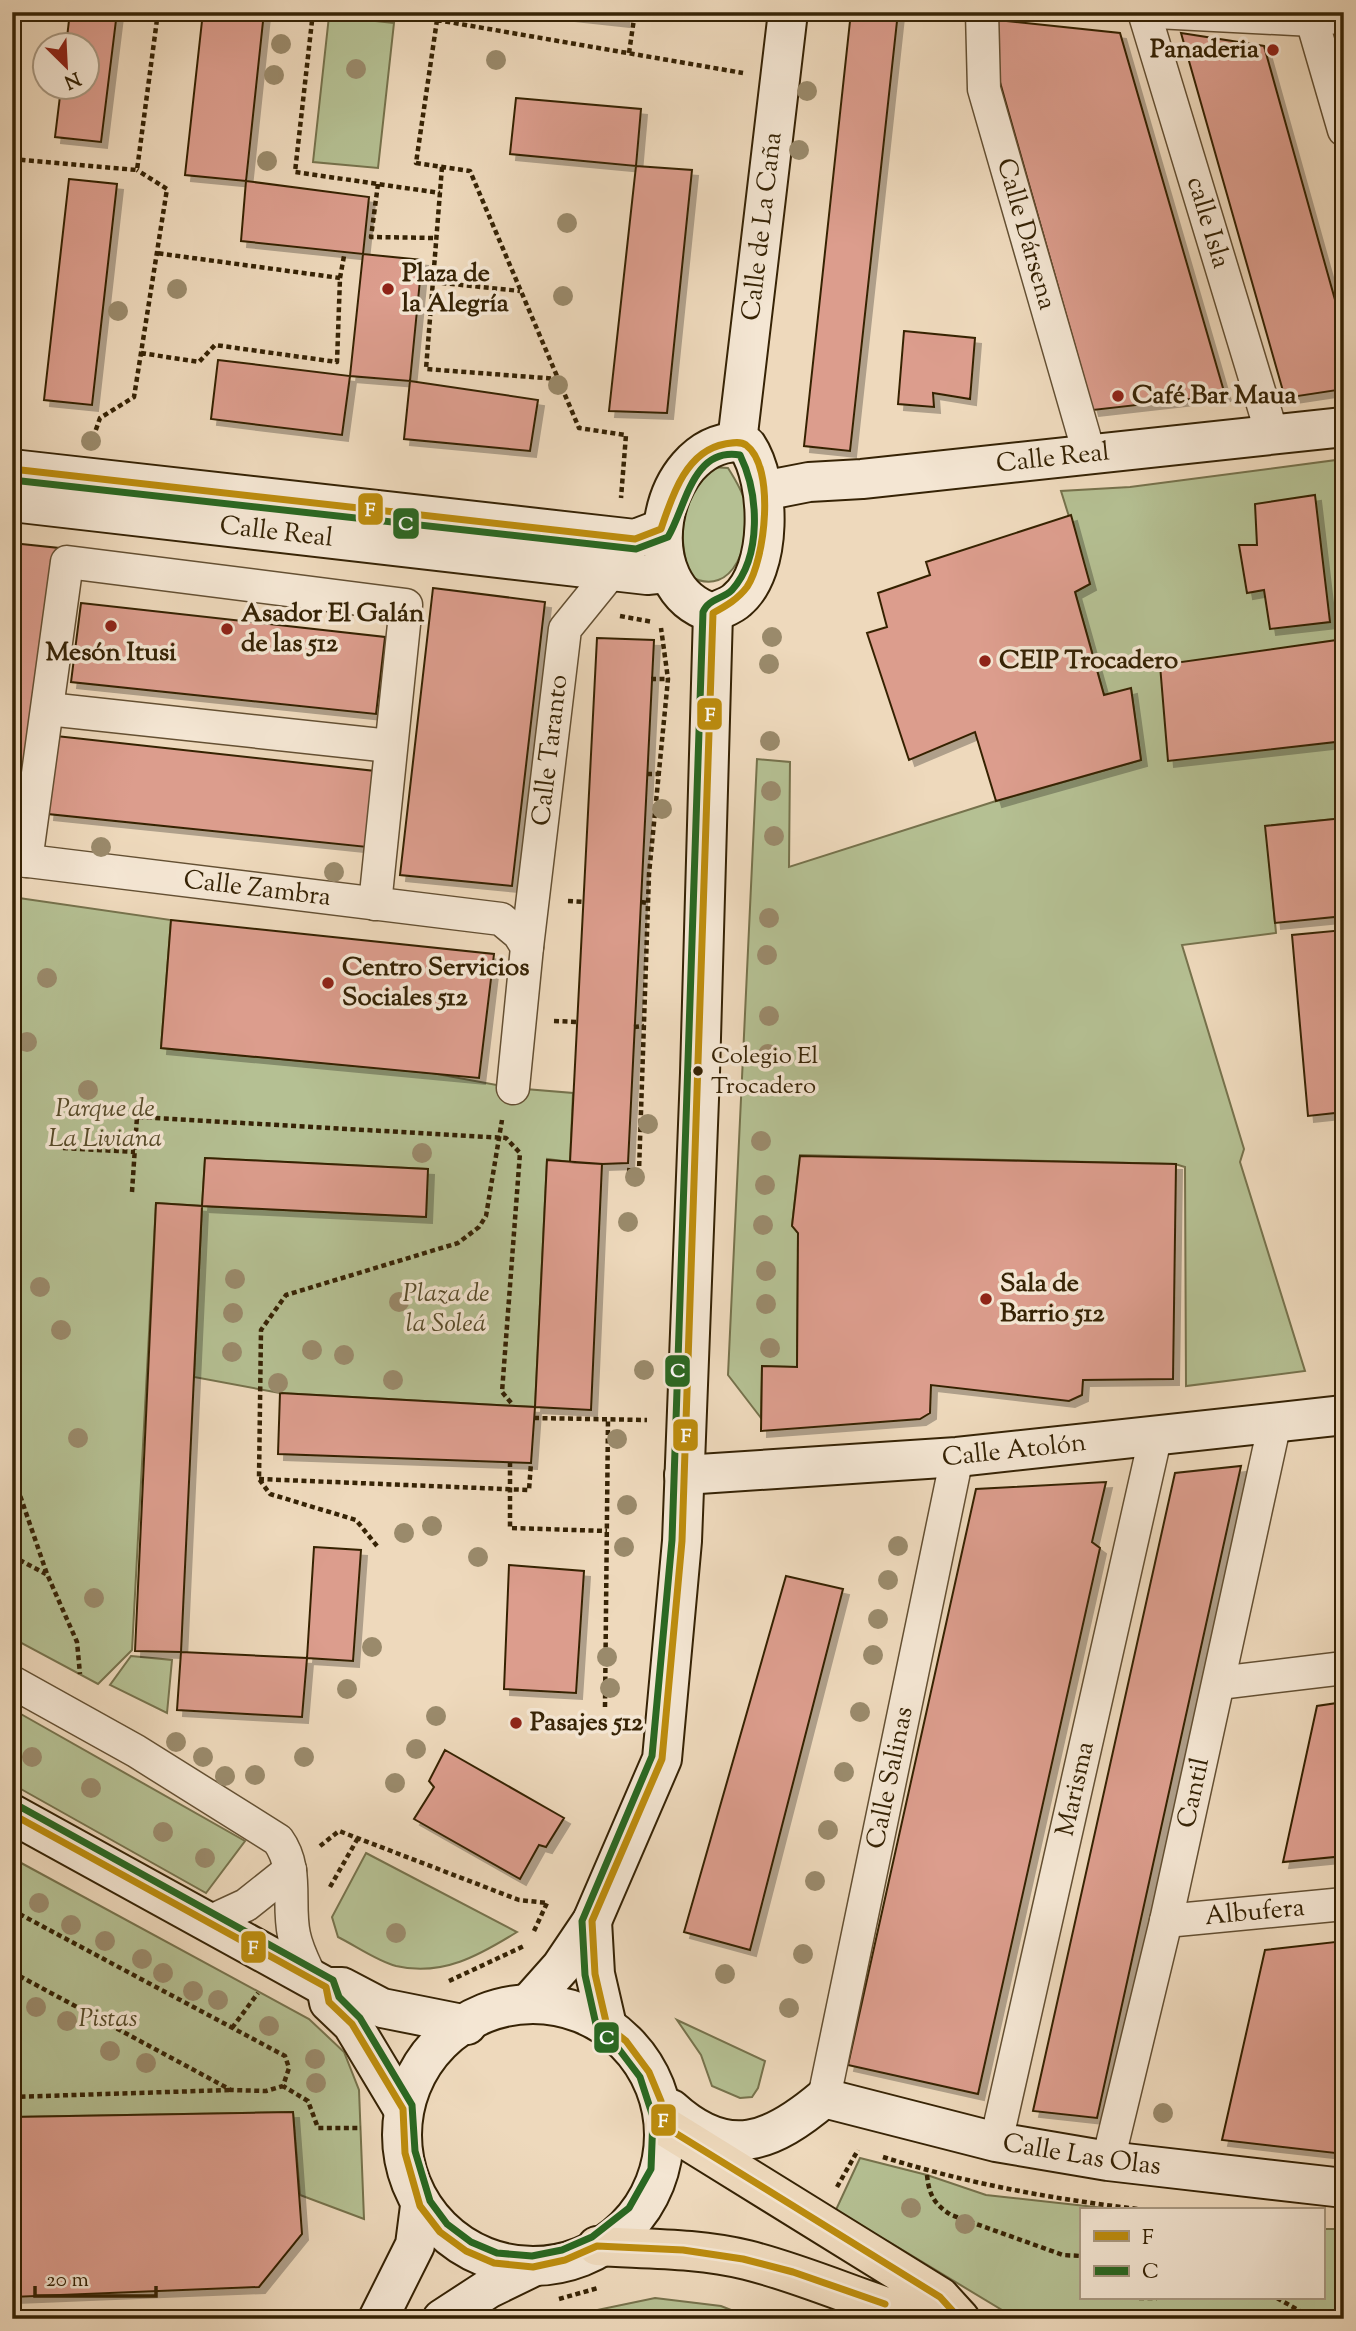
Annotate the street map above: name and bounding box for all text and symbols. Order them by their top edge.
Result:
north arrow [32,32,102,102]
place label: Panaderia [1150,32,1259,69]
marker: Panaderia [1265,42,1281,58]
text: N [59,64,84,95]
street label: Calle de La Caña [733,130,792,323]
street label: Calle Dársena [986,154,1065,314]
street label: calle Isla [1177,172,1239,273]
place label: Plaza de la Alegría [402,256,509,323]
marker: Plaza de la Alegría [380,281,396,297]
place label: Café Bar Maua [1132,378,1296,415]
marker: Café Bar Maua [1110,388,1126,404]
street label: Calle Real [994,434,1112,483]
line badge: F [357,492,384,526]
text: F [365,498,376,525]
line badge: C [392,507,420,540]
street label: Calle Real [218,508,335,557]
text: C [398,512,414,539]
place label: Asador El Galán de las 512 [241,596,425,663]
marker: Mesón Itusi [103,618,119,634]
marker: Asador El Galán de las 512 [219,621,235,637]
place label: Mesón Itusi [46,635,177,672]
place label: CEIP Trocadero [999,643,1178,680]
marker: CEIP Trocadero [977,653,993,669]
street label: Calle Taranto [523,673,578,828]
line badge: F [696,697,723,731]
text: F [705,703,716,730]
street label: Calle Zambra [181,862,333,916]
place label: Centro Servicios Sociales 512 [342,950,530,1017]
marker: Centro Servicios Sociales 512 [320,975,336,991]
place label: Colegio El Trocadero [711,1040,818,1104]
marker: Colegio El Trocadero [691,1064,705,1078]
park label: Parque de La Liviana [48,1091,162,1158]
place label: Sala de Barrio 512 [1000,1266,1105,1333]
park label: Plaza de la Soleá [402,1276,490,1343]
marker: Sala de Barrio 512 [978,1291,994,1307]
line badge: C [664,1354,691,1388]
text: C [670,1359,686,1386]
line badge: F [672,1418,699,1452]
text: F [681,1424,692,1451]
street label: Calle Atolón [941,1425,1088,1476]
street label: Calle Salinas [858,1703,923,1852]
place label: Pasajes 512 [530,1705,644,1742]
marker: Pasajes 512 [508,1715,524,1731]
street label: Marisma [1047,1738,1104,1840]
street label: Cantil [1168,1754,1220,1832]
street label: Albufera [1203,1889,1306,1936]
line badge: F [240,1930,267,1964]
text: F [248,1936,259,1963]
park label: Pistas [79,2001,137,2038]
line badge: C [593,2021,620,2054]
text: C [599,2026,615,2053]
line badge: F [650,2103,677,2137]
text: F [658,2109,669,2136]
street label: Calle Las Olas [1000,2125,1163,2185]
legend [1080,2208,1324,2300]
text: F [1142,2224,1154,2254]
scale bar [35,2254,156,2298]
text: C [1142,2258,1159,2288]
text: 20 m [46,2266,89,2296]

